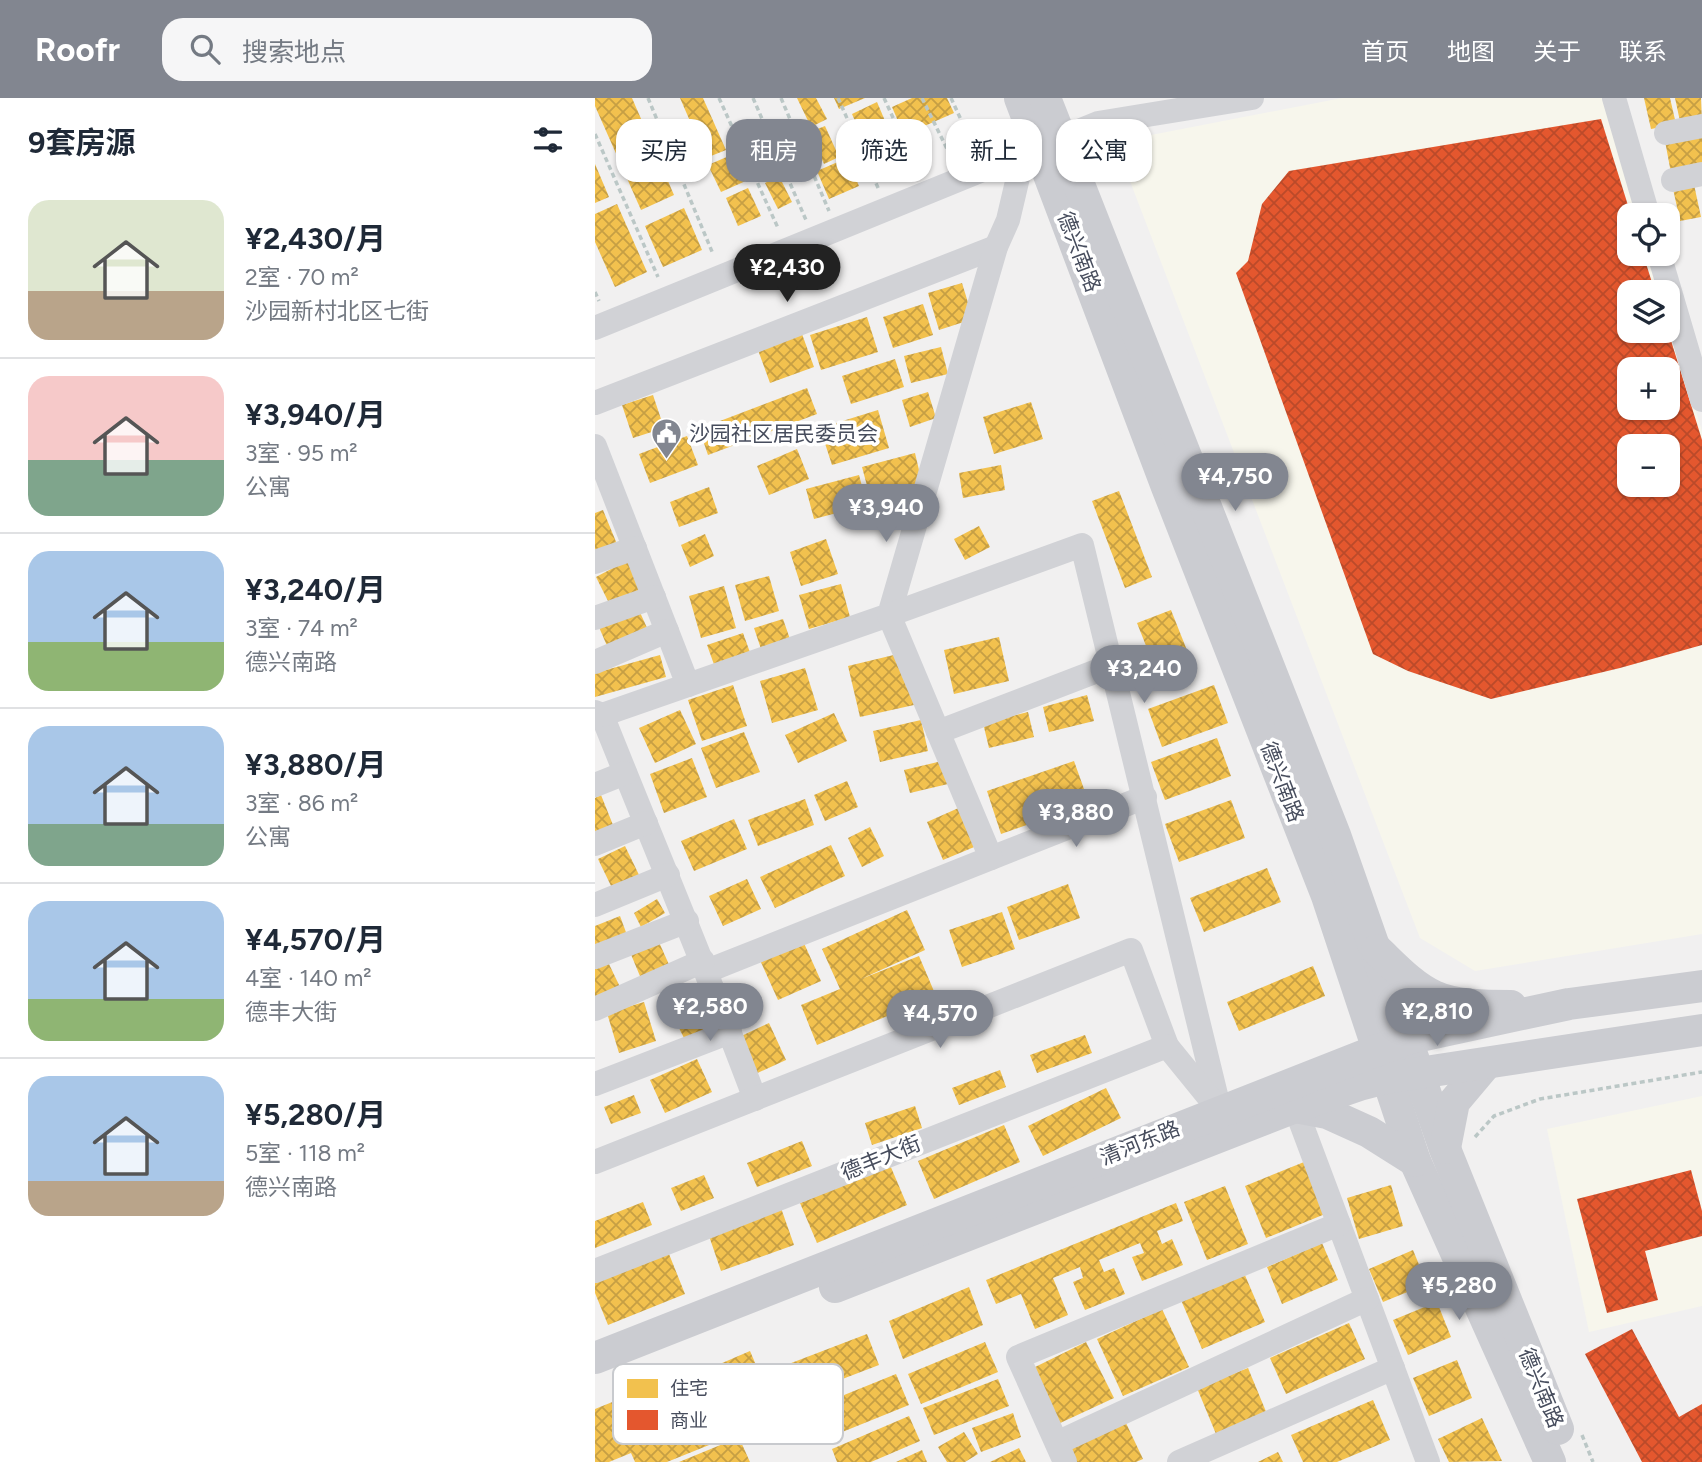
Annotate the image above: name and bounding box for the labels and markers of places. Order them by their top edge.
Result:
pin: ¥2,430 [730,244,844,304]
public building icon: 沙园社区居民委员会 [649,417,683,461]
place label: 沙园社区居民委员会 [689,421,878,446]
pin: ¥4,750 [1178,454,1292,513]
pin: ¥3,940 [829,484,943,544]
pin: ¥3,240 [1087,646,1201,705]
pin: ¥3,880 [1019,790,1133,849]
pin: ¥2,580 [653,984,767,1043]
pin: ¥2,810 [1380,988,1494,1048]
pin: ¥4,570 [883,990,997,1050]
pin: ¥5,280 [1402,1262,1516,1322]

